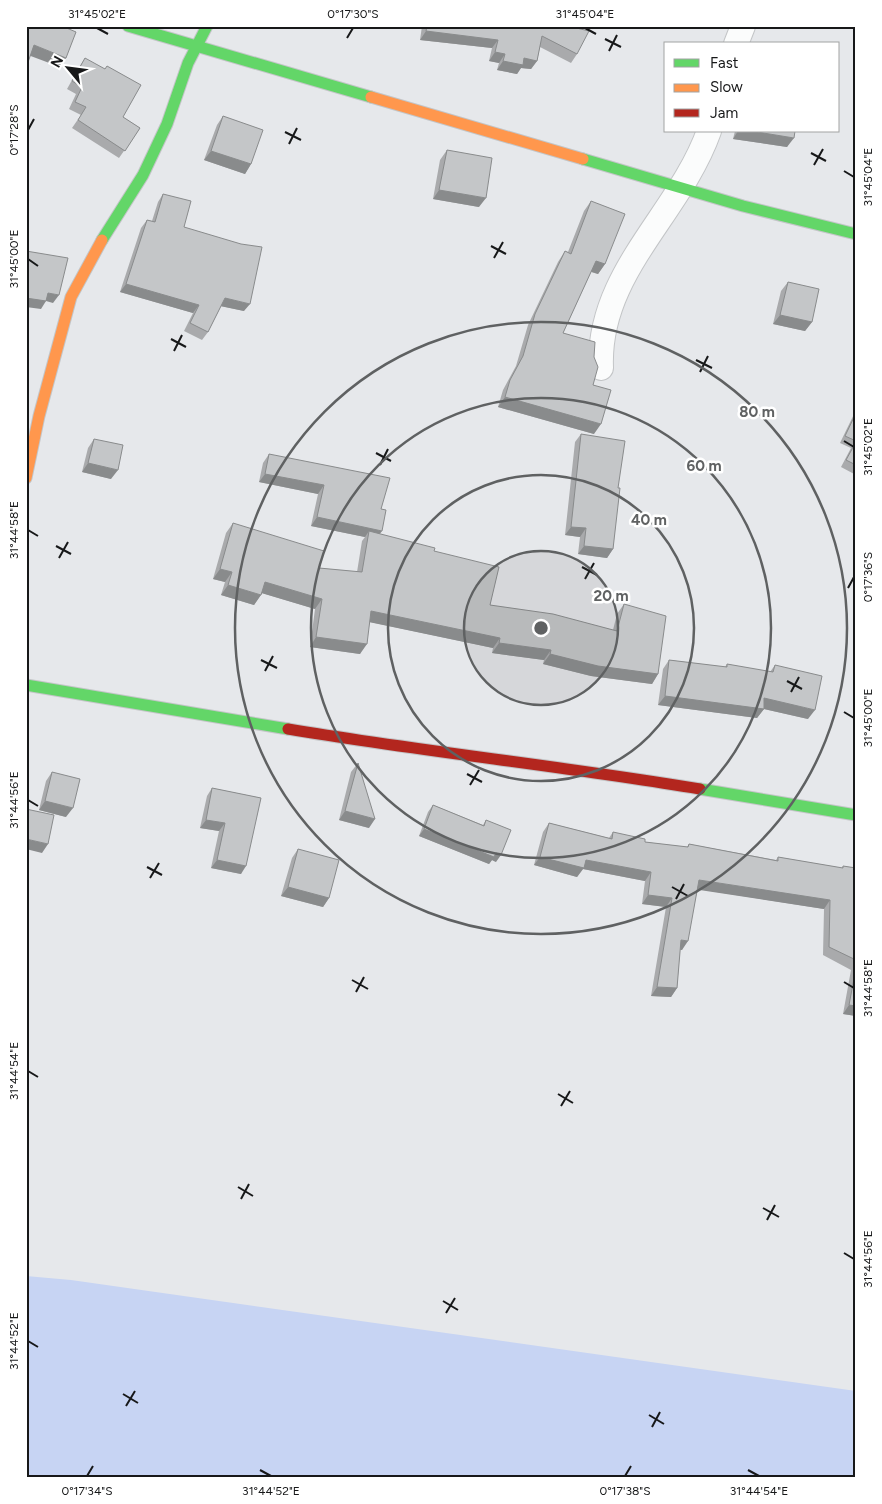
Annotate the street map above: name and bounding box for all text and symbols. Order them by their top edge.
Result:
text: 31°45'02"E [68,7,126,21]
text: 0°17'30"S [327,7,379,21]
text: 31°45'04"E [556,7,614,21]
north arrow [42,42,92,92]
legend [664,42,840,132]
text: N [47,53,67,71]
text: Fast [710,54,739,72]
text: Slow [710,78,743,96]
text: 0°17'28"S [7,104,21,156]
text: Jam [710,104,738,122]
text: 31°45'04"E [861,148,875,206]
text: 31°45'00"E [7,230,21,289]
text: 80 m [739,403,775,421]
text: 31°45'02"E [861,418,875,476]
text: 60 m [686,457,722,475]
text: 31°44'58"E [7,501,21,559]
text: 40 m [631,511,667,529]
text: 0°17'36"S [861,552,875,602]
text: 20 m [593,587,629,605]
centre of rings [532,619,550,637]
text: 31°45'00"E [861,689,875,748]
text: 31°44'56"E [7,771,21,829]
text: 31°44'58"E [861,959,875,1017]
text: 31°44'54"E [7,1042,21,1100]
text: 31°44'56"E [861,1230,875,1288]
text: 31°44'52"E [7,1312,21,1370]
text: 0°17'34"S [61,1484,113,1498]
text: 31°44'52"E [242,1484,300,1498]
text: 0°17'38"S [599,1484,651,1498]
text: 31°44'54"E [730,1484,788,1498]

